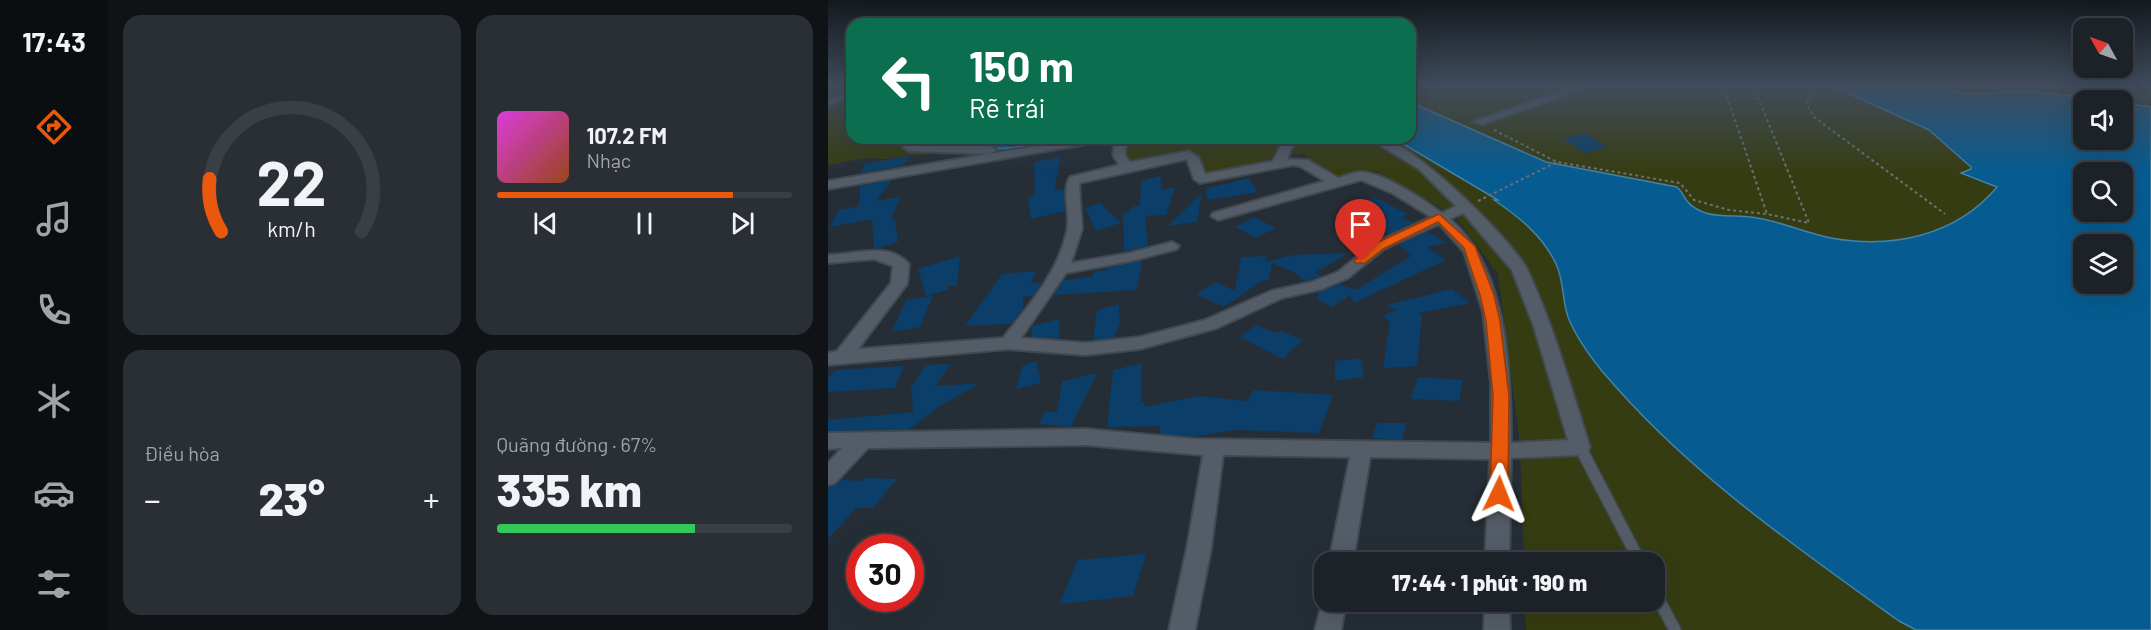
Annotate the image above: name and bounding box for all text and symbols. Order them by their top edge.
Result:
north arrow [2073,18,2133,78]
map controls [2073,18,2133,294]
text: 17:43 [22,25,86,57]
text: 150 m [969,40,1074,90]
icon: left [870,42,948,120]
button: sound [2073,90,2133,150]
text: Rẽ trái [969,91,1046,123]
icon: directions [33,106,75,148]
text: 107.2 FM [587,122,667,148]
text: 22 [257,144,327,218]
text: Nhạc [587,148,631,172]
button: search [2073,162,2133,222]
icon: music [33,198,75,240]
pin [1335,199,1386,261]
icon: previous [529,207,562,240]
icon: pause [628,207,661,240]
icon: next [726,207,759,240]
icon: arrive [1344,208,1377,241]
text: km/h [267,217,316,242]
button: layers [2073,234,2133,294]
icon: phone [33,289,75,331]
icon: climate [33,380,75,422]
text: Quãng đường · 67% [497,432,657,456]
text: Điều hòa [144,441,220,465]
text: 335 km [497,462,642,516]
position arrow [1467,462,1531,526]
text: 23° [259,471,325,525]
icon: car [33,472,75,514]
text: − [144,479,161,519]
text: + [423,479,439,519]
speed limit sign: 30 [846,534,924,612]
icon: filters [33,563,75,605]
text: 17:44 · 1 phút · 190 m [1392,569,1587,595]

